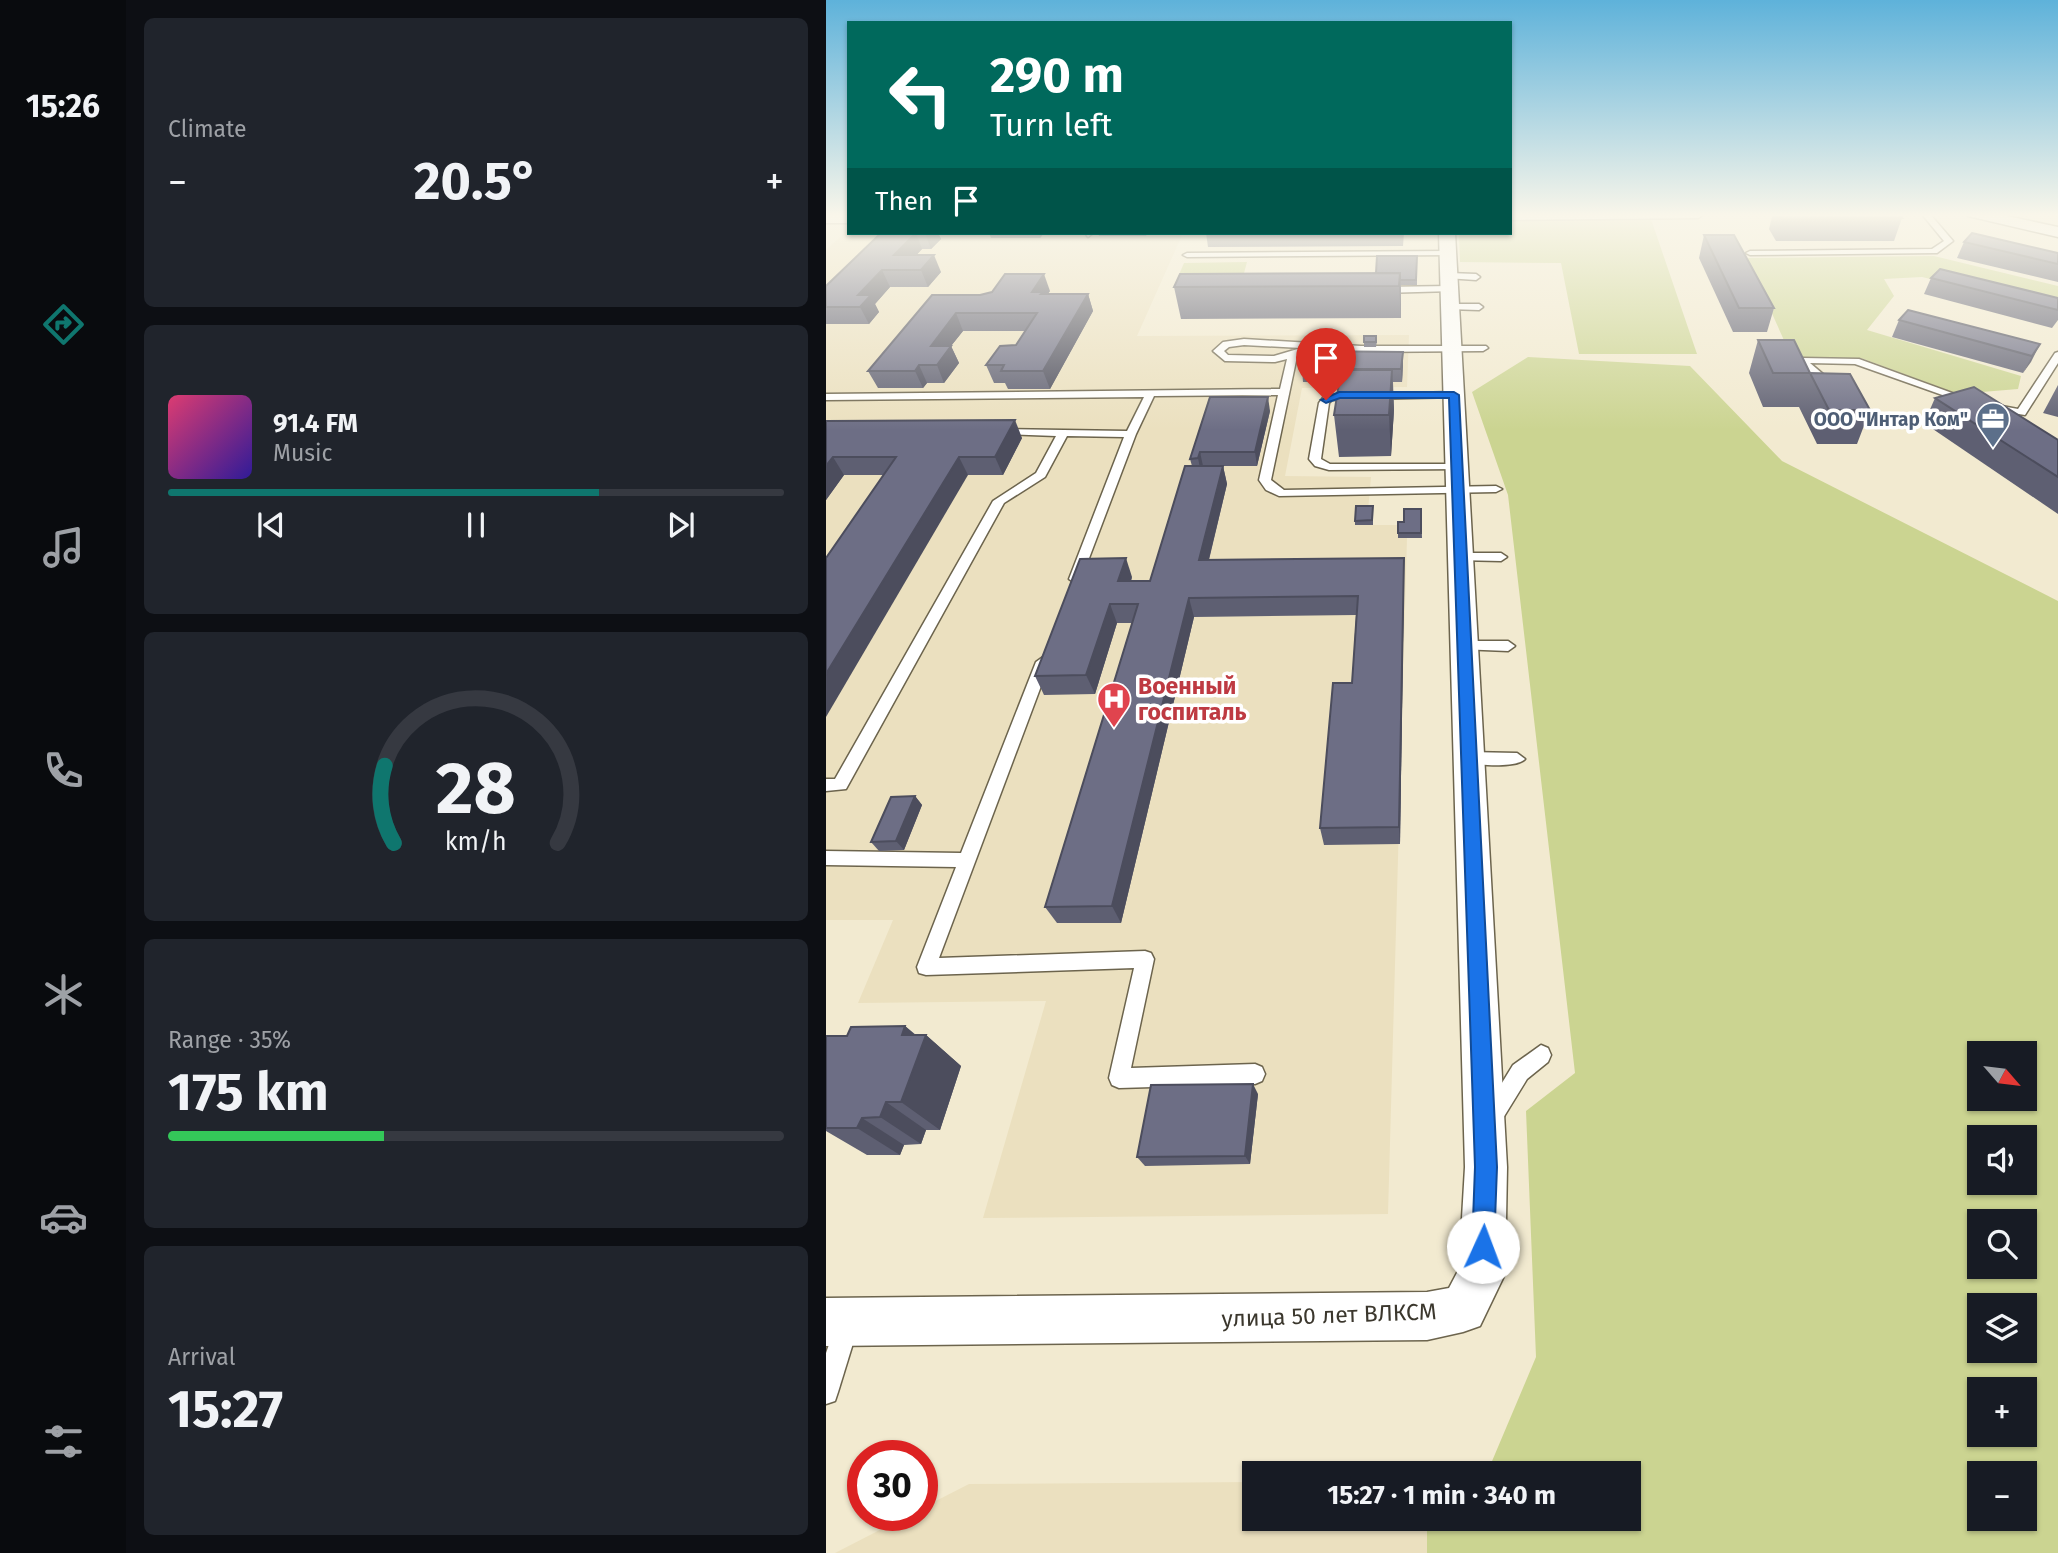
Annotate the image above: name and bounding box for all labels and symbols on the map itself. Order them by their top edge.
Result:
pin [1296,328,1356,400]
office icon: ООО "Интар Ком" [1974,400,2012,449]
place label: ООО "Интар Ком" [1814,408,1968,431]
place label: Военный госпиталь [1138,672,1247,726]
hospital icon: Военный госпиталь [1095,680,1133,729]
north arrow [1967,1041,2037,1111]
position arrow [1446,1210,1520,1284]
street label: улица 50 лет ВЛКСМ [1221,1297,1437,1333]
speed limit sign: 30 [847,1440,938,1531]

